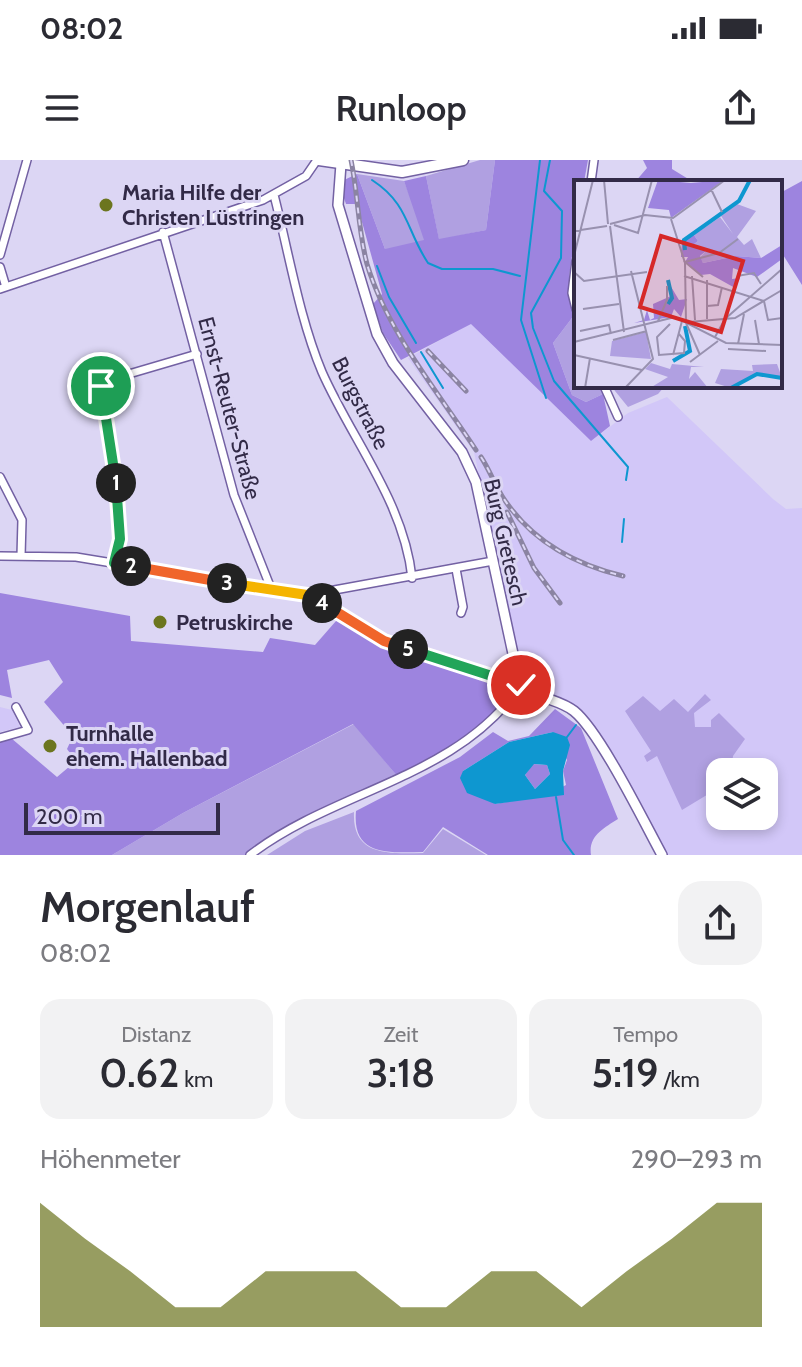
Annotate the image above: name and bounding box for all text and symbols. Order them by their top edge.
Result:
text: 08:02 [40,10,123,47]
icon: menu [40,86,84,130]
text: Runloop [335,86,467,130]
icon: share [718,86,762,130]
place label: Maria Hilfe der Christen Lüstringen [122,179,304,231]
inset map [574,180,782,388]
marker: Maria Hilfe der Christen Lüstringen [97,196,115,214]
street label: Ernst-Reuter-Straße [192,314,267,502]
pin [67,352,135,420]
street label: Burgstraße [326,353,395,454]
icon: arrive [79,364,123,408]
pin: 1 [96,463,136,503]
text: 1 [112,469,120,496]
street label: Burg Gretesch [478,476,533,608]
pin: 2 [111,546,151,586]
text: 2 [125,552,137,579]
pin: 3 [207,563,247,603]
text: 3 [221,569,233,596]
pin: 4 [302,583,342,623]
text: 4 [315,589,329,616]
place label: Petruskirche [176,609,293,636]
marker: Petruskirche [151,613,169,631]
pin: 5 [388,629,428,669]
text: 5 [402,635,414,662]
pin [487,651,555,719]
icon: check [499,663,543,707]
place label: Turnhalle ehem. Hallenbad [66,720,228,772]
marker: Turnhalle ehem. Hallenbad [41,737,59,755]
map controls [706,758,778,830]
button: layers [706,758,778,830]
scale bar [24,799,220,835]
text: 200 m [36,803,102,830]
text: Morgenlauf [40,880,255,933]
button: share [678,881,762,965]
text: 08:02 [40,937,111,969]
text: Distanz [121,1021,191,1048]
text: Zeit [384,1021,418,1048]
text: Tempo [613,1021,678,1048]
text: 0.62 [99,1048,179,1097]
text: 3:18 [367,1048,435,1097]
text: 5:19 [592,1048,659,1097]
text: km [179,1066,213,1093]
text: /km [659,1066,700,1093]
text: Höhenmeter [40,1143,181,1175]
text: 290–293 m [631,1143,762,1175]

